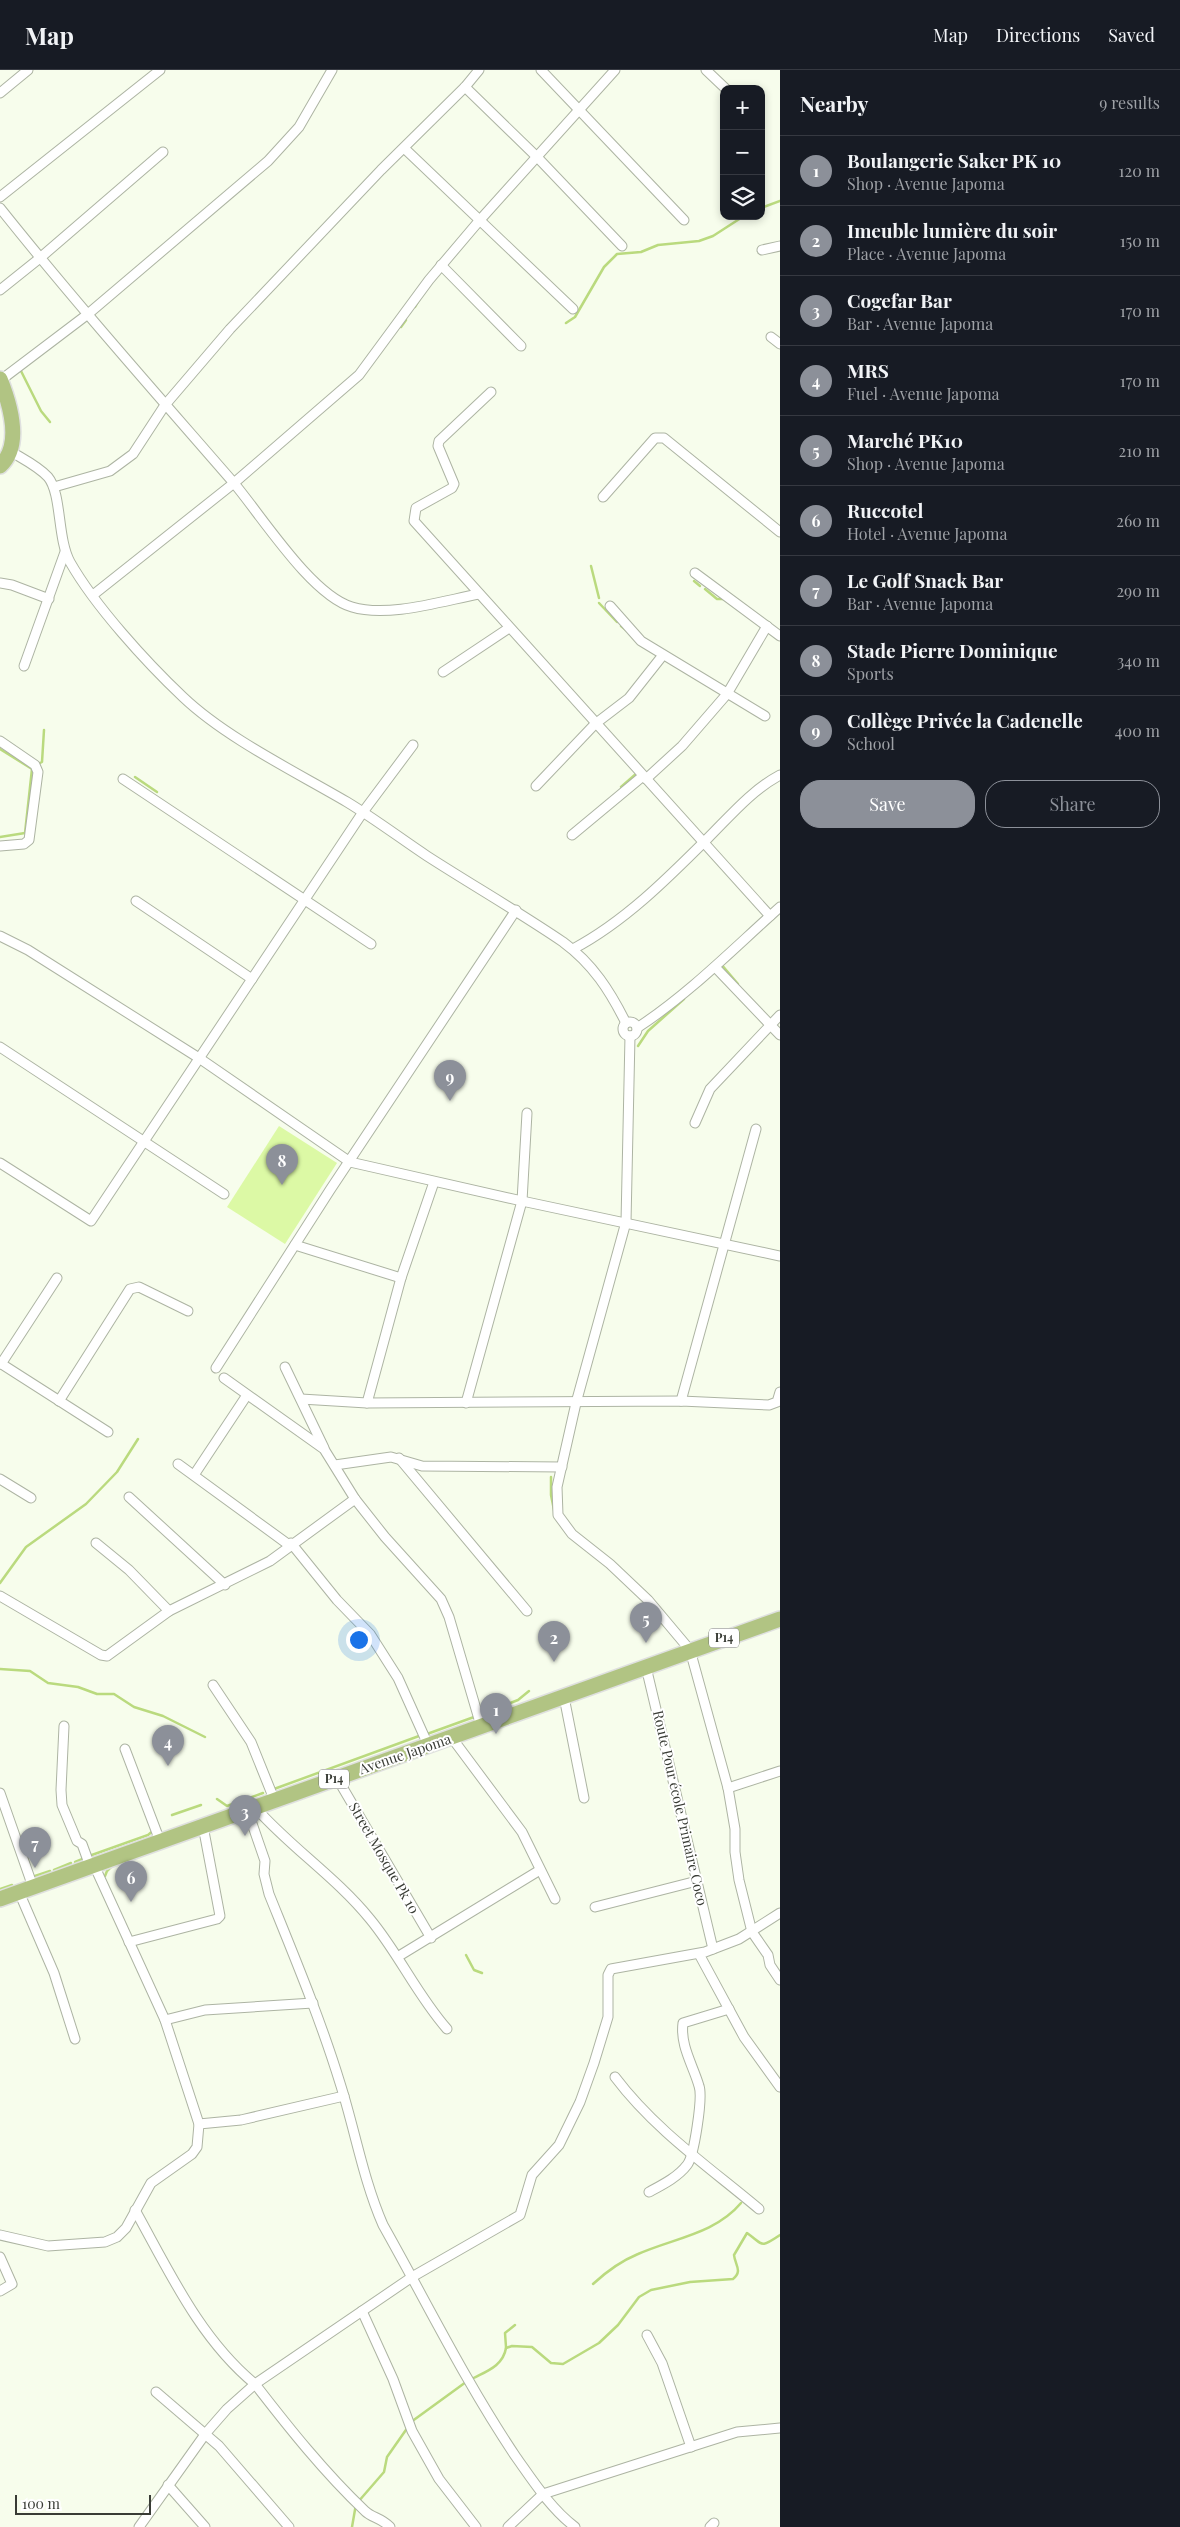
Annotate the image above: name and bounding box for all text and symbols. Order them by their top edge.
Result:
text: Map [25,19,74,51]
text: Map [933,23,968,47]
text: Directions [996,23,1080,47]
text: Saved [1108,23,1155,47]
map controls [720,85,765,220]
button: + [720,85,765,130]
text: Nearby [800,89,869,117]
text: 9 results [1099,92,1160,113]
button: − [720,130,765,175]
text: Boulangerie Saker PK 10 [847,147,1061,173]
text: 1 [813,160,819,181]
text: 120 m [1119,160,1160,181]
text: Shop · Avenue Japoma [847,173,1005,194]
button: layers [720,175,765,220]
text: Imeuble lumière du soir [847,217,1057,243]
text: 2 [812,230,820,251]
text: 150 m [1120,230,1160,251]
text: Place · Avenue Japoma [847,243,1006,264]
text: Cogefar Bar [847,287,952,313]
text: 3 [812,300,820,321]
text: 170 m [1120,300,1160,321]
text: Bar · Avenue Japoma [847,313,993,334]
text: MRS [847,357,889,383]
text: 4 [812,370,820,391]
text: 170 m [1120,370,1160,391]
text: Fuel · Avenue Japoma [847,383,1000,404]
text: Marché PK10 [847,427,963,453]
text: 5 [812,440,820,461]
text: 210 m [1119,440,1160,461]
text: Shop · Avenue Japoma [847,453,1005,474]
text: Ruccotel [847,497,923,523]
text: 6 [812,510,820,531]
text: 260 m [1116,510,1160,531]
text: Hotel · Avenue Japoma [847,523,1007,544]
text: Le Golf Snack Bar [847,567,1003,593]
text: 7 [812,580,820,601]
text: 290 m [1116,580,1160,601]
text: Bar · Avenue Japoma [847,593,993,614]
text: Stade Pierre Dominique [847,637,1058,663]
text: 8 [812,650,820,671]
text: 340 m [1117,650,1160,671]
text: Sports [847,663,894,684]
text: Collège Privée la Cadenelle [847,707,1083,733]
text: 9 [812,720,820,741]
text: 400 m [1115,720,1160,741]
text: School [847,733,895,754]
button: Save [800,780,975,828]
button: Share [985,780,1160,828]
pin: 9 [434,1060,466,1101]
pin: 8 [266,1144,298,1185]
pin: 5 [630,1602,662,1643]
pin: 2 [538,1621,570,1662]
your location [346,1627,372,1653]
road number: P14 [709,1629,739,1648]
pin: 1 [480,1693,512,1734]
street label: Route Pour école Primaire Coco [649,1708,712,1908]
pin: 4 [152,1725,184,1766]
street label: Avenue Japoma [355,1729,453,1778]
road number: P14 [319,1770,349,1788]
pin: 3 [229,1795,261,1836]
street label: Street Mosque Pk 10 [345,1798,424,1917]
pin: 7 [19,1827,51,1868]
pin: 6 [115,1861,147,1902]
scale bar [15,2492,151,2515]
text: 100 m [22,2494,60,2513]

